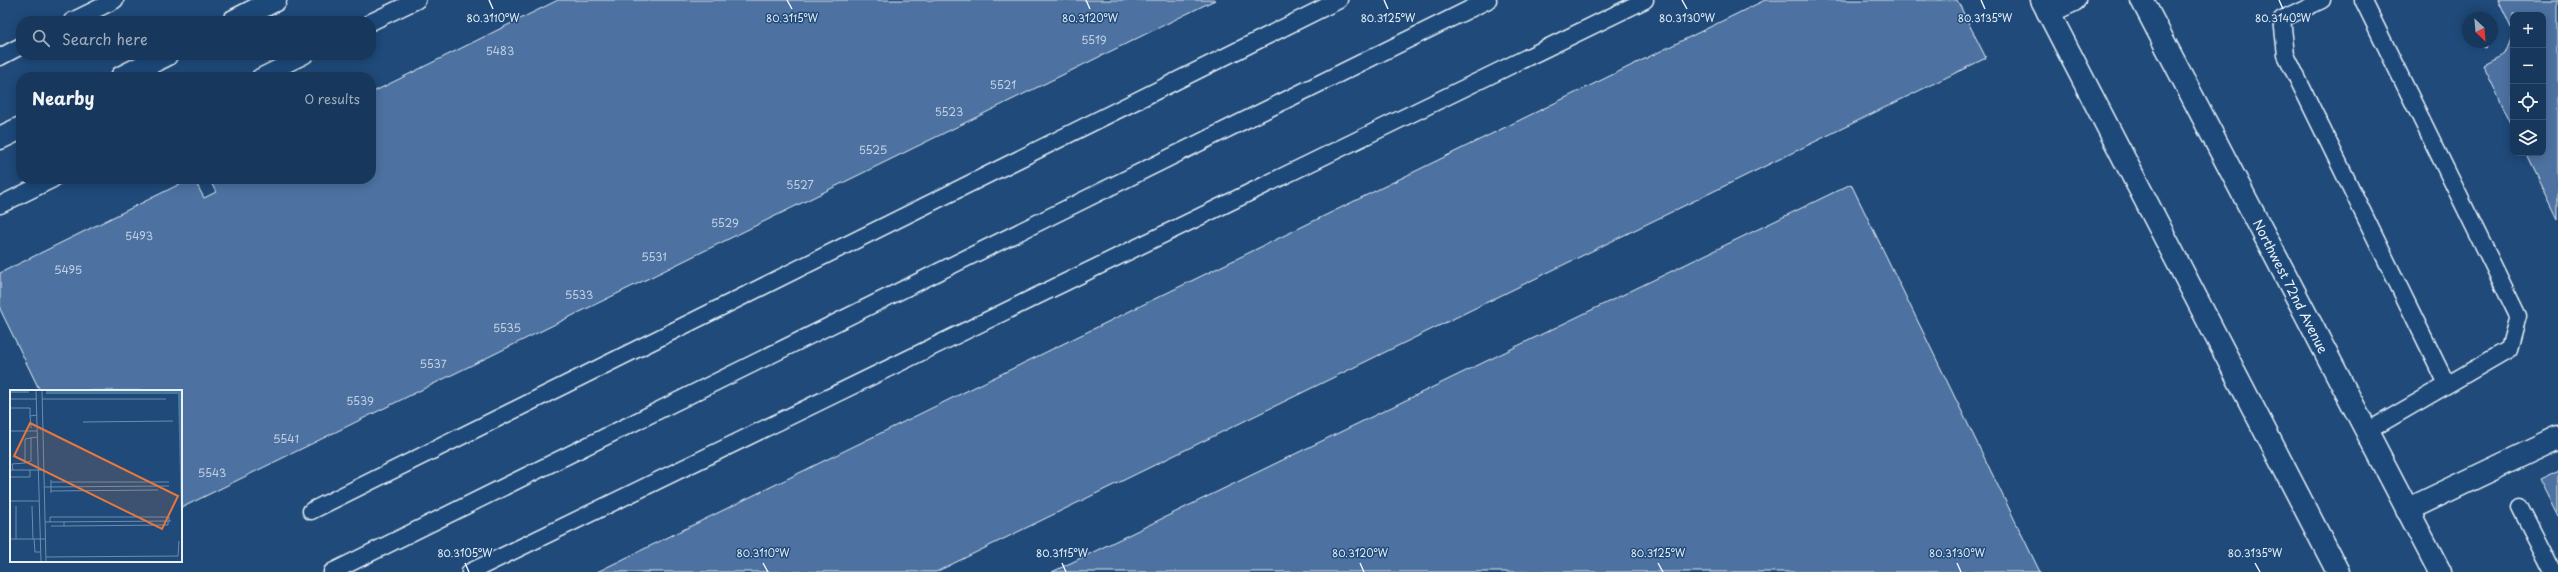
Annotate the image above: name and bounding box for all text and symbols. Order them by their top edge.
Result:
text: 80.3110°W [466,10,520,25]
text: 80.3115°W [766,10,819,25]
text: 80.3120°W [1062,10,1119,25]
text: 80.3125°W [1361,10,1416,25]
text: 80.3130°W [1659,10,1716,25]
text: 80.3135°W [1958,10,2013,25]
text: 80.3140°W [2255,10,2312,25]
north arrow [2462,12,2498,48]
map controls [2510,12,2546,156]
button: + [2510,12,2546,48]
search box [16,16,376,60]
icon: search [30,27,52,49]
text: Search here [62,27,148,50]
house number: 5519 [1081,31,1107,48]
house number: 5483 [486,42,514,59]
button: − [2510,48,2546,84]
house number: 5521 [990,76,1016,93]
button: locate [2510,84,2546,120]
text: Nearby [32,85,94,111]
text: 0 results [305,89,360,108]
house number: 5523 [935,103,963,120]
button: layers [2510,120,2546,156]
house number: 5525 [859,141,887,158]
house number: 5527 [786,176,814,193]
house number: 5529 [711,214,739,231]
street label: Northwest 72nd Avenue [2249,216,2333,356]
house number: 5493 [125,227,153,244]
house number: 5531 [641,248,667,265]
house number: 5495 [54,261,82,278]
house number: 5533 [565,286,593,303]
house number: 5535 [493,319,521,336]
house number: 5537 [419,355,447,372]
inset map [10,390,182,562]
house number: 5539 [346,392,374,409]
house number: 5541 [273,430,299,447]
house number: 5543 [198,464,226,481]
text: 80.3105°W [437,545,493,560]
text: 80.3110°W [736,545,790,560]
text: 80.3115°W [1036,545,1089,560]
text: 80.3120°W [1332,545,1389,560]
text: 80.3125°W [1631,545,1686,560]
text: 80.3130°W [1929,545,1986,560]
text: 80.3135°W [2228,545,2283,560]

